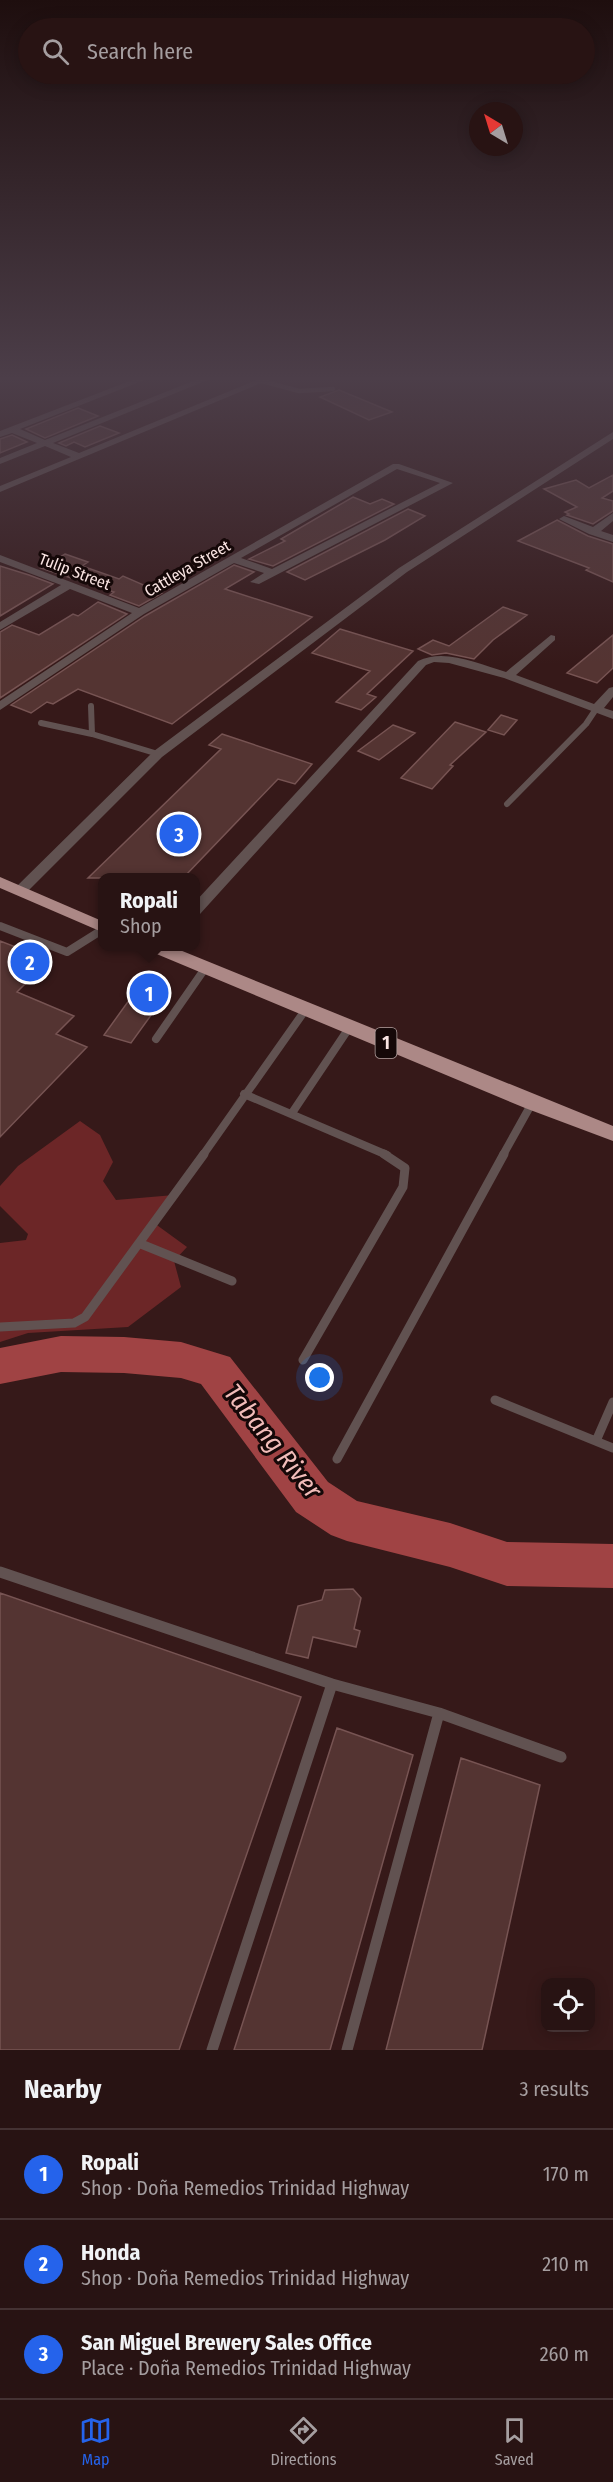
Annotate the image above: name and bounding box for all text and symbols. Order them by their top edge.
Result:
search box [18,18,595,84]
icon: search [39,35,72,68]
text: Search here [87,38,193,65]
north arrow [469,102,523,156]
street label: Cattleya Street [141,536,234,601]
street label: Tulip Street [36,549,114,594]
pin: 3 [160,812,198,856]
popup [98,873,200,951]
text: Ropali [120,887,178,914]
text: Shop [120,914,162,938]
pin: 2 [10,940,50,984]
pin: 1 [130,970,168,1016]
road number: 1 [376,1028,396,1058]
your location [305,1363,334,1392]
water label: Tabang River [217,1378,329,1505]
map controls [541,1978,595,2032]
button: locate [541,1978,595,2032]
text: Nearby [24,2074,101,2105]
text: 3 results [520,2077,589,2101]
text: Ropali [81,2149,139,2176]
text: 1 [39,2162,48,2186]
text: 170 m [543,2162,589,2186]
text: Shop · Doña Remedios Trinidad Highway [81,2176,409,2200]
text: Honda [81,2239,140,2266]
text: 2 [39,2252,48,2276]
text: 210 m [542,2252,589,2276]
text: Shop · Doña Remedios Trinidad Highway [81,2266,409,2290]
text: San Miguel Brewery Sales Office [81,2329,372,2356]
text: 3 [39,2342,48,2366]
text: 260 m [540,2342,589,2366]
text: Place · Doña Remedios Trinidad Highway [81,2356,411,2380]
tab: Map [79,2414,112,2469]
tab: Directions [270,2414,337,2469]
tab: Saved [495,2414,534,2469]

